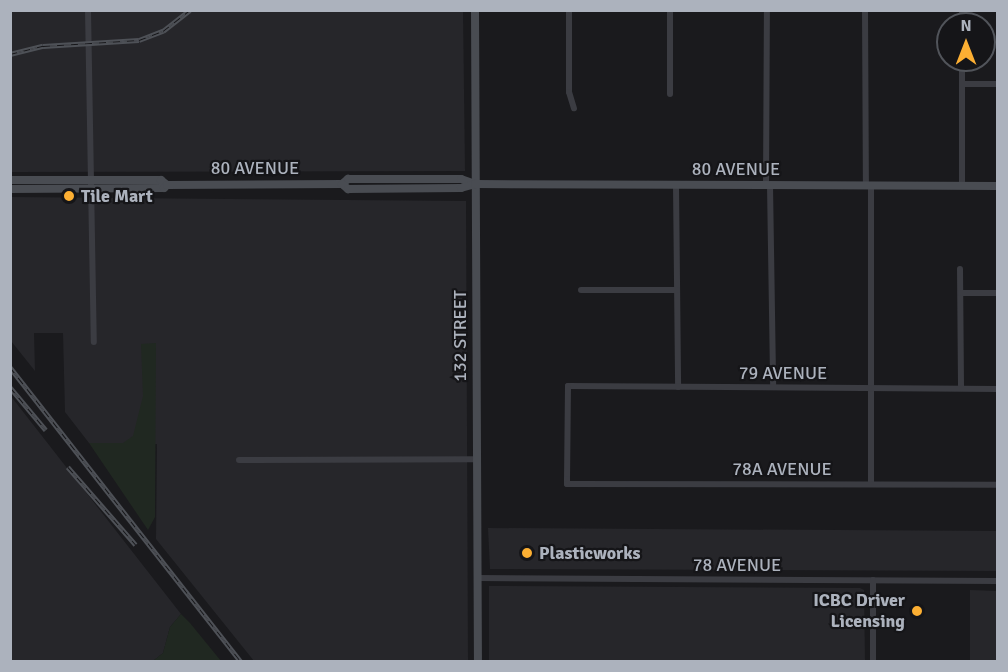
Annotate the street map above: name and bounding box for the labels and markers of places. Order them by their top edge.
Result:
place label: Tile Mart [81,185,153,207]
marker: Tile Mart [62,189,76,203]
place label: Plasticworks [539,542,641,564]
marker: Plasticworks [520,546,534,560]
place label: ICBC Driver Licensing [813,590,905,632]
marker: ICBC Driver Licensing [910,604,924,618]

